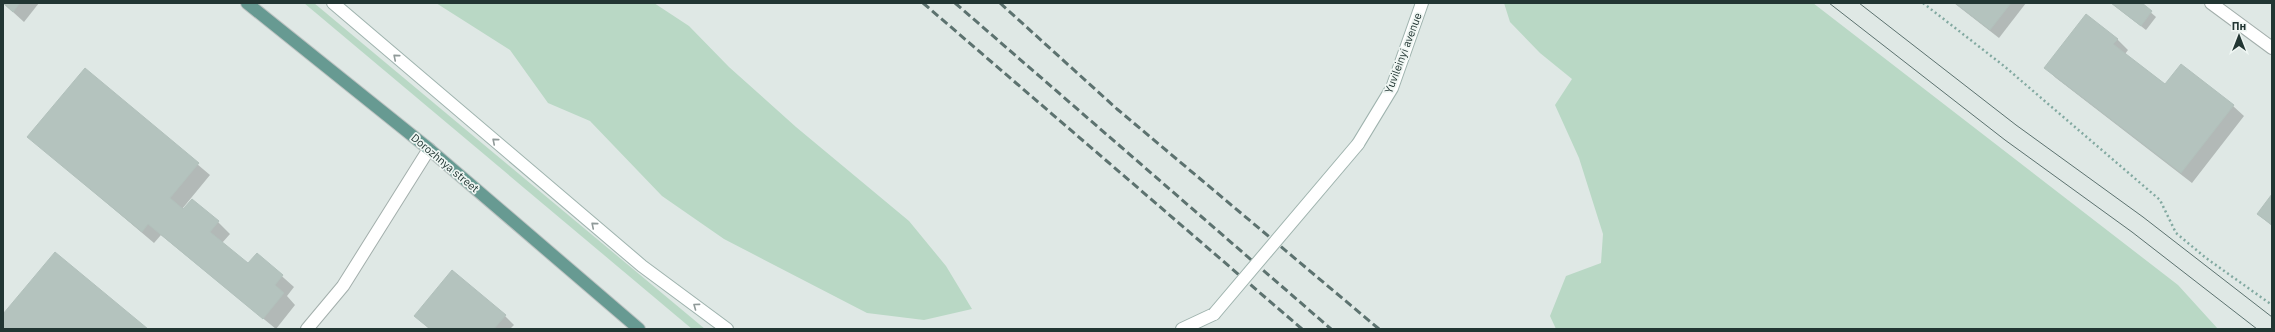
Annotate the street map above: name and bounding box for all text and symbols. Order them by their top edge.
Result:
street label: Yuvileinyi avenue [1381,11,1425,95]
north arrow [2219,16,2259,56]
text: Пн [2232,19,2246,33]
one-way arrow [393,54,401,61]
street label: Dorozhnya street [408,131,482,195]
one-way arrow [492,138,500,146]
one-way arrow [591,223,599,230]
one-way arrow [693,303,700,311]

